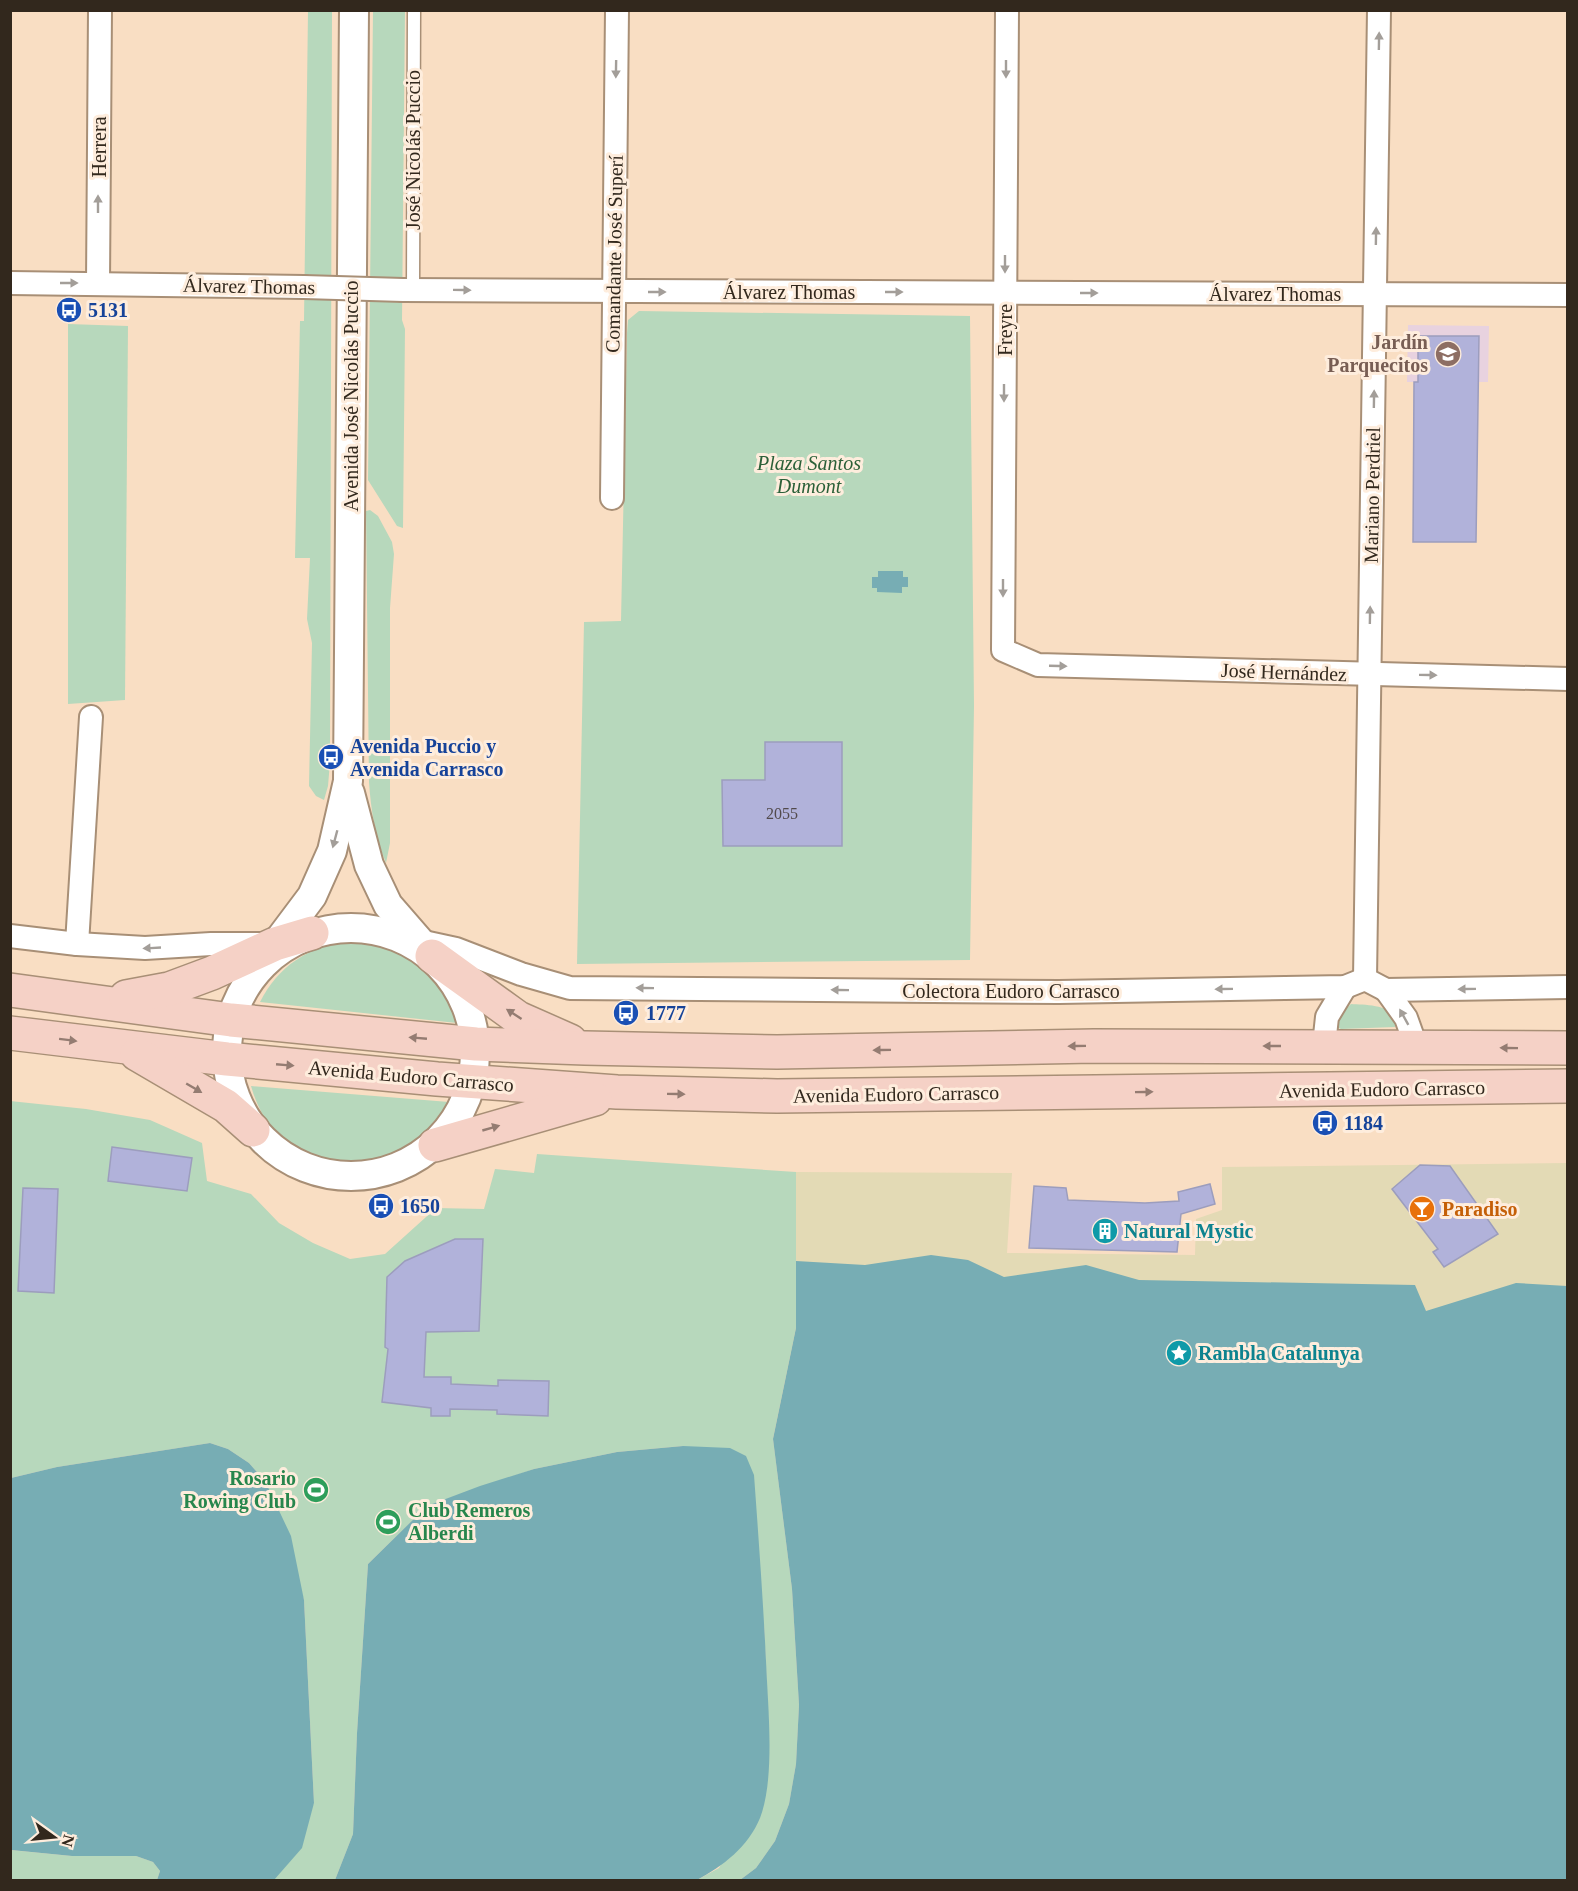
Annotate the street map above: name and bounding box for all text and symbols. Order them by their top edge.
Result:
one-way arrow [1374,31,1384,50]
one-way arrow [612,59,621,78]
one-way arrow [1002,59,1011,78]
street label: José Nicolás Puccio [402,70,424,230]
street label: Herrera [88,116,110,178]
street label: Comandante José Superí [601,155,628,353]
one-way arrow [93,194,103,213]
one-way arrow [1371,226,1381,245]
one-way arrow [1000,254,1010,273]
street label: Álvarez Thomas [183,274,316,298]
one-way arrow [59,278,78,288]
street label: Avenida José Nicolás Puccio [340,280,362,512]
street label: Álvarez Thomas [723,281,855,303]
street label: Álvarez Thomas [1209,283,1341,305]
one-way arrow [452,285,471,295]
one-way arrow [647,287,666,297]
one-way arrow [884,288,903,297]
one-way arrow [1079,288,1098,298]
bus stop icon: 5131 [54,295,84,325]
place label: 5131 [88,299,128,321]
street label: Freyre [994,304,1017,356]
place label: Jardín Parquecitos [1327,331,1428,377]
school or university icon: Jardín Parquecitos [1433,339,1463,369]
one-way arrow [999,384,1009,403]
one-way arrow [1369,390,1378,409]
street label: Mariano Perdriel [1360,426,1384,563]
park label: Plaza Santos Dumont [756,452,861,497]
one-way arrow [998,579,1008,598]
one-way arrow [1366,606,1375,625]
street label: José Hernández [1221,659,1347,685]
one-way arrow [1049,661,1068,670]
one-way arrow [1418,671,1437,680]
place label: Avenida Puccio y Avenida Carrasco [350,735,504,780]
bus stop icon: Avenida Puccio y Avenida Carrasco [316,742,346,772]
house number: 2055 [766,805,798,822]
one-way arrow [330,829,340,848]
one-way arrow [143,943,162,952]
street label: Colectora Eudoro Carrasco [902,980,1120,1002]
one-way arrow [636,983,655,993]
one-way arrow [1214,984,1233,994]
one-way arrow [1458,984,1477,994]
one-way arrow [831,985,850,995]
bus stop icon: 1777 [611,998,641,1028]
place label: 1777 [646,1002,686,1024]
one-way arrow [1399,1008,1409,1025]
one-way arrow [506,1009,522,1020]
one-way arrow [408,1033,427,1043]
one-way arrow [58,1035,77,1045]
one-way arrow [1263,1041,1282,1051]
one-way arrow [1068,1042,1087,1051]
one-way arrow [1500,1043,1519,1052]
one-way arrow [873,1045,892,1055]
street label: Avenida Eudoro Carrasco [307,1056,515,1096]
one-way arrow [275,1060,294,1070]
street label: Avenida Eudoro Carrasco [1279,1076,1485,1102]
street label: Avenida Eudoro Carrasco [793,1081,999,1107]
one-way arrow [186,1082,202,1093]
one-way arrow [1134,1087,1153,1096]
one-way arrow [666,1089,685,1098]
bus stop icon: 1184 [1310,1108,1340,1138]
place label: 1184 [1344,1112,1383,1134]
one-way arrow [483,1123,501,1132]
bus stop icon: 1650 [366,1191,396,1221]
bar icon: Paradiso [1407,1194,1437,1224]
place label: 1650 [400,1195,440,1217]
place label: Paradiso [1442,1198,1518,1220]
building icon: Natural Mystic [1090,1216,1120,1246]
place label: Natural Mystic [1124,1220,1254,1243]
place icon: Rambla Catalunya [1164,1338,1194,1368]
place label: Rambla Catalunya [1198,1342,1360,1365]
place label: Rosario Rowing Club [183,1467,296,1513]
sports icon: Rosario Rowing Club [301,1475,331,1505]
place label: Club Remeros Alberdi [408,1499,531,1544]
sports icon: Club Remeros Alberdi [373,1507,403,1537]
north arrow [24,1807,84,1867]
text: N [58,1833,78,1849]

